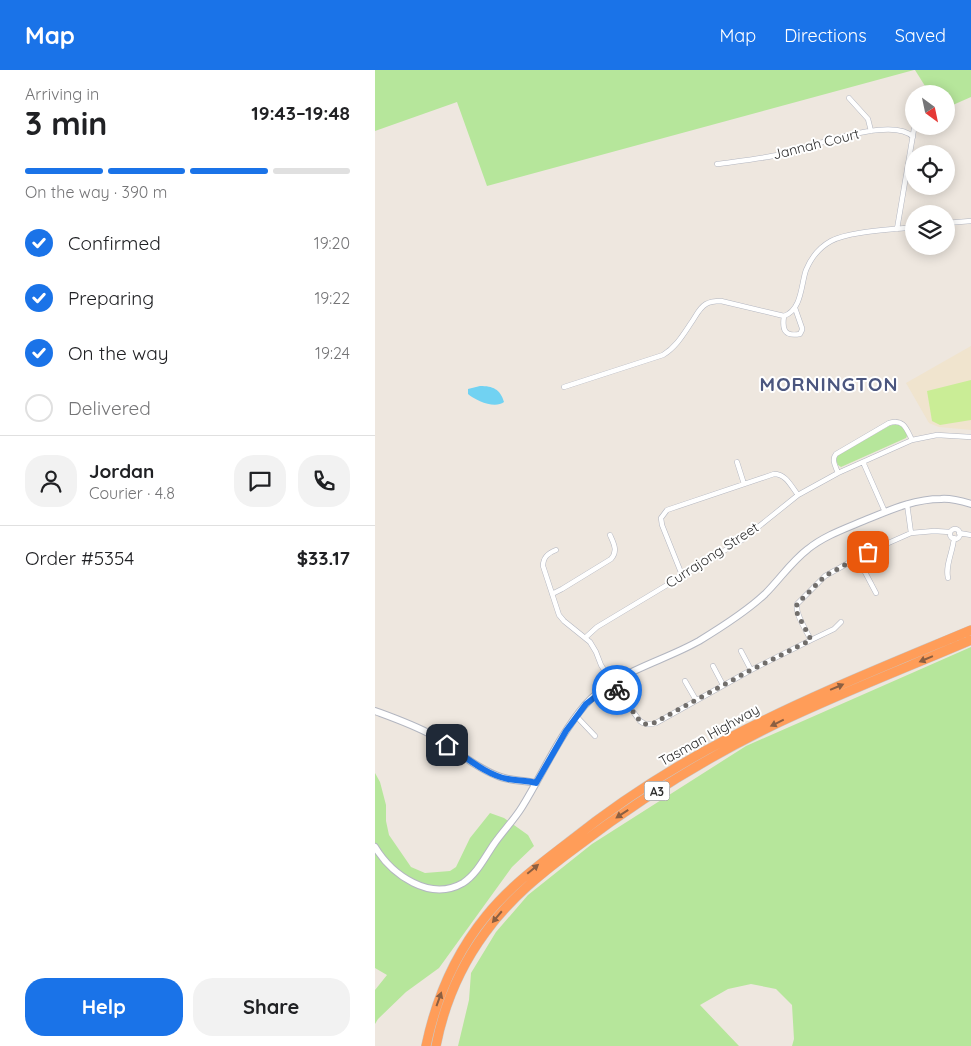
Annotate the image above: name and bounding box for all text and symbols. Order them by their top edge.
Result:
text: Map [25,20,75,50]
text: Map [719,24,756,47]
text: Directions [784,24,867,47]
text: Saved [895,24,946,47]
text: Arriving in [25,84,99,104]
north arrow [905,85,955,135]
map controls [905,85,955,255]
text: 19:43–19:48 [251,101,350,125]
text: 3 min [25,103,107,143]
street label: Jannah Court [771,124,861,163]
button: locate [905,145,955,195]
text: On the way · 390 m [25,182,167,202]
button: layers [905,205,955,255]
icon: check [25,229,53,257]
text: Confirmed [68,231,161,255]
text: 19:20 [314,233,350,253]
icon: check [25,284,53,312]
text: Preparing [68,286,154,310]
text: 19:22 [314,288,350,308]
icon: check [25,339,53,367]
text: On the way [68,341,169,365]
text: 19:24 [315,343,350,363]
district label: MORNINGTON [760,372,898,396]
text: Delivered [68,396,151,420]
button: person [25,455,77,507]
button: chat [234,455,286,507]
button: phone [298,455,350,507]
text: Jordan [89,459,154,483]
text: Courier · 4.8 [89,483,175,503]
street label: Currajong Street [662,518,762,592]
pin [847,531,889,573]
icon: bag [854,538,882,566]
text: Order #5354 [25,546,134,570]
text: $33.17 [297,546,350,570]
one-way arrow [919,655,933,663]
courier [592,665,642,715]
icon: bike [603,676,631,704]
one-way arrow [829,683,844,691]
street label: Tasman Highway [656,700,762,770]
one-way arrow [770,719,784,727]
pin [426,724,468,766]
icon: home [433,731,461,759]
road number: A3 [645,781,669,800]
one-way arrow [615,809,628,819]
one-way arrow [527,864,540,875]
one-way arrow [491,911,503,923]
button: Help [25,978,183,1036]
button: Share [193,978,350,1036]
one-way arrow [435,991,443,1006]

